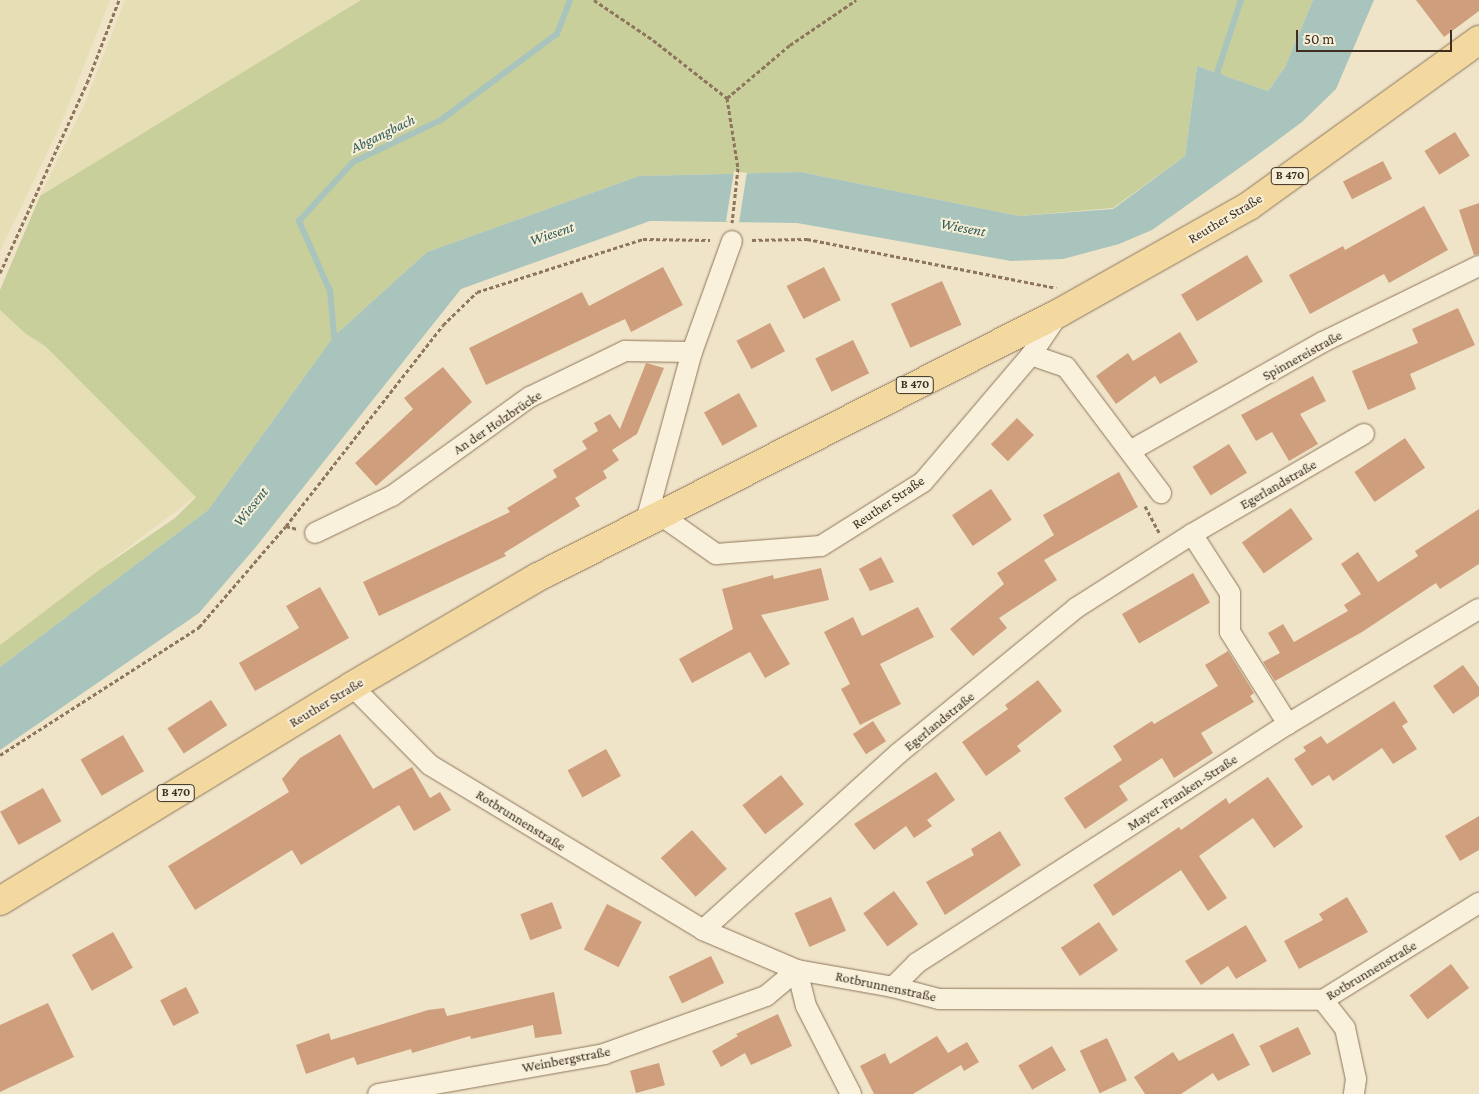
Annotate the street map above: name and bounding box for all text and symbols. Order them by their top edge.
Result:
scale bar [1299,20,1455,52]
text: 50 m [1304,31,1334,47]
water label: Abgangbach [348,111,418,157]
road number: B 470 [1270,167,1310,186]
street label: Reuther Straße [1185,189,1265,247]
water label: Wiesent [939,215,987,241]
water label: Wiesent [528,218,576,250]
street label: Spinnereistraße [1259,326,1345,384]
road number: B 470 [895,376,935,394]
street label: An der Holzbrücke [450,386,544,458]
street label: Egerlandstraße [1237,455,1319,513]
street label: Reuther Straße [849,472,927,532]
water label: Wiesent [230,484,272,530]
street label: Reuther Straße [286,673,366,731]
street label: Egerlandstraße [900,688,978,754]
street label: Mayer-Franken-Straße [1124,750,1240,834]
road number: B 470 [156,784,196,802]
street label: Rotbrunnenstraße [473,786,569,854]
street label: Rotbrunnenstraße [1323,936,1419,1004]
street label: Rotbrunnenstraße [834,967,938,1005]
street label: Weinbergstraße [520,1042,612,1076]

